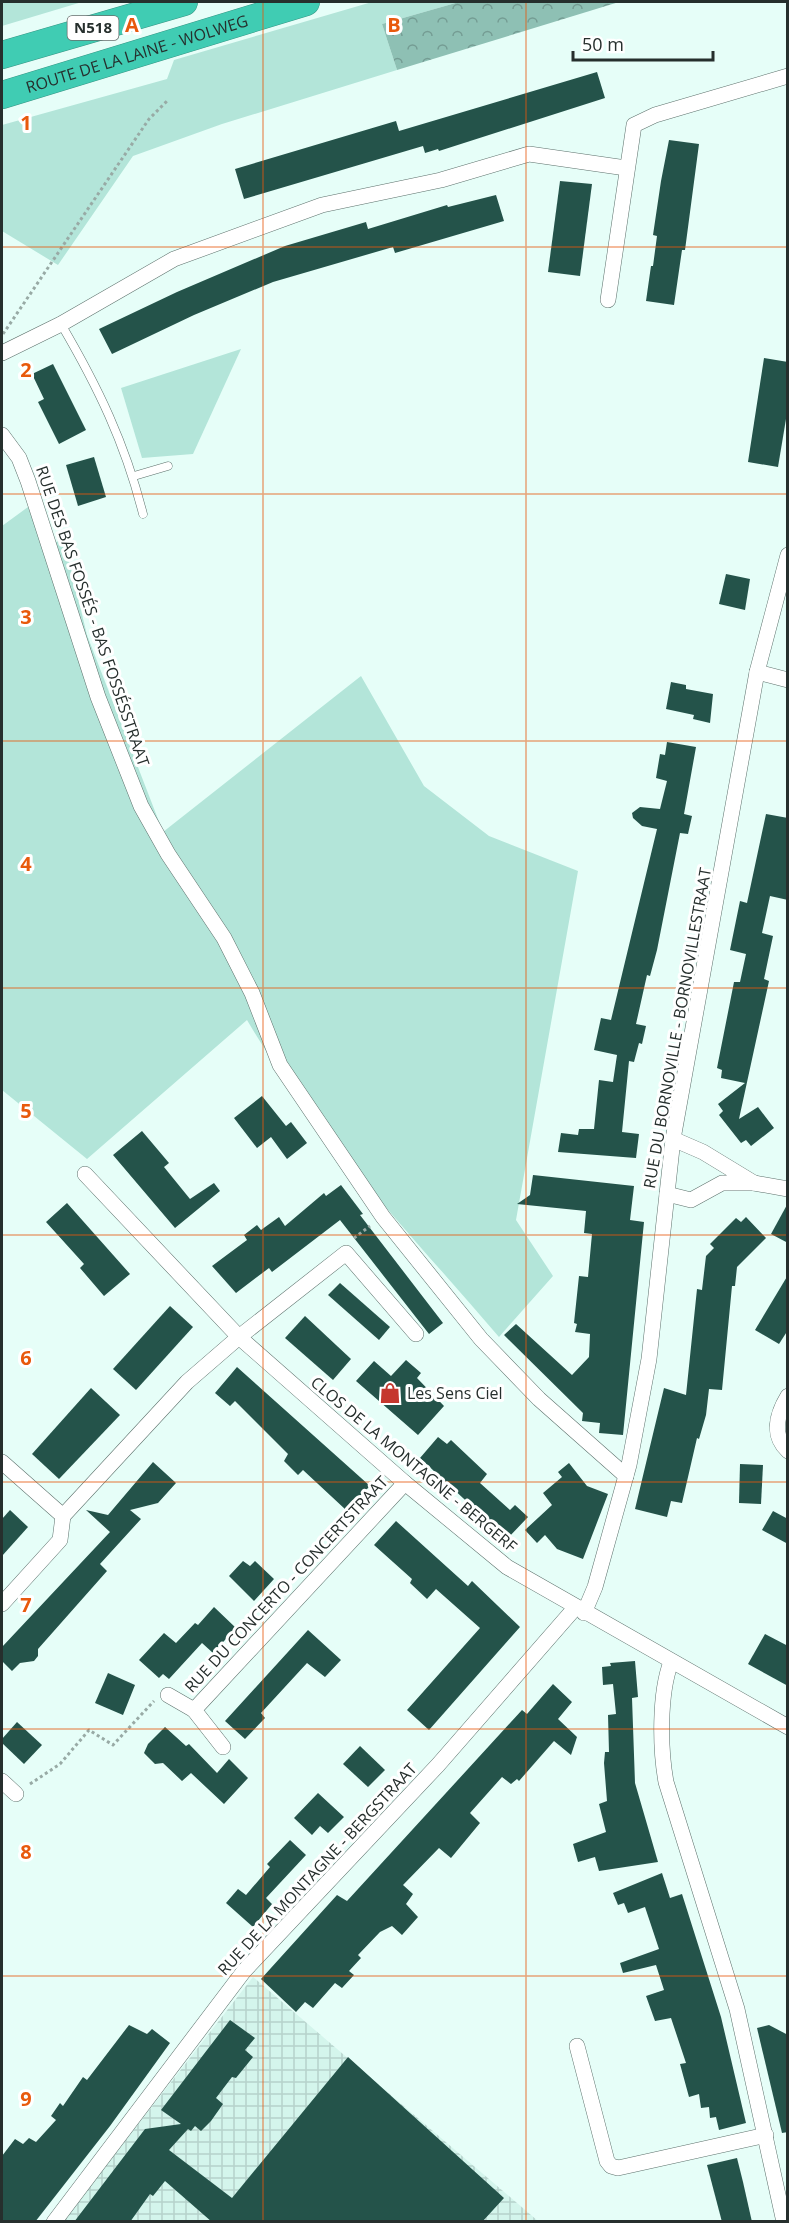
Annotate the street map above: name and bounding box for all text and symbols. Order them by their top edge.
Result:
street label: ROUTE DE LA LAINE - WOLWEG [23,11,249,97]
text: B [387,11,401,38]
road number: N518 [68,16,118,40]
scale bar [573,24,712,62]
text: 50 m [582,32,624,56]
text: 1 [20,109,32,136]
text: 2 [20,356,32,383]
street label: RUE DES BAS FOSSÉS - BAS FOSSÉSSTRAAT [31,463,155,769]
text: 3 [20,603,32,630]
text: 4 [20,850,32,877]
street label: RUE DU BORNOVILLE - BORNOVILLESTRAAT [638,866,716,1190]
text: 5 [20,1097,32,1124]
text: 6 [20,1344,32,1371]
street label: CLOS DE LA MONTAGNE - BERGERF [306,1371,522,1557]
shop icon: Les Sens Ciel [378,1381,402,1405]
place label: Les Sens Ciel [407,1382,503,1404]
street label: RUE DU CONCERTO - CONCERTSTRAAT [179,1471,393,1697]
text: 7 [20,1591,32,1618]
street label: RUE DE LA MONTAGNE - BERGSTRAAT [212,1758,422,1980]
text: 8 [20,1838,32,1865]
text: 9 [20,2085,32,2112]

